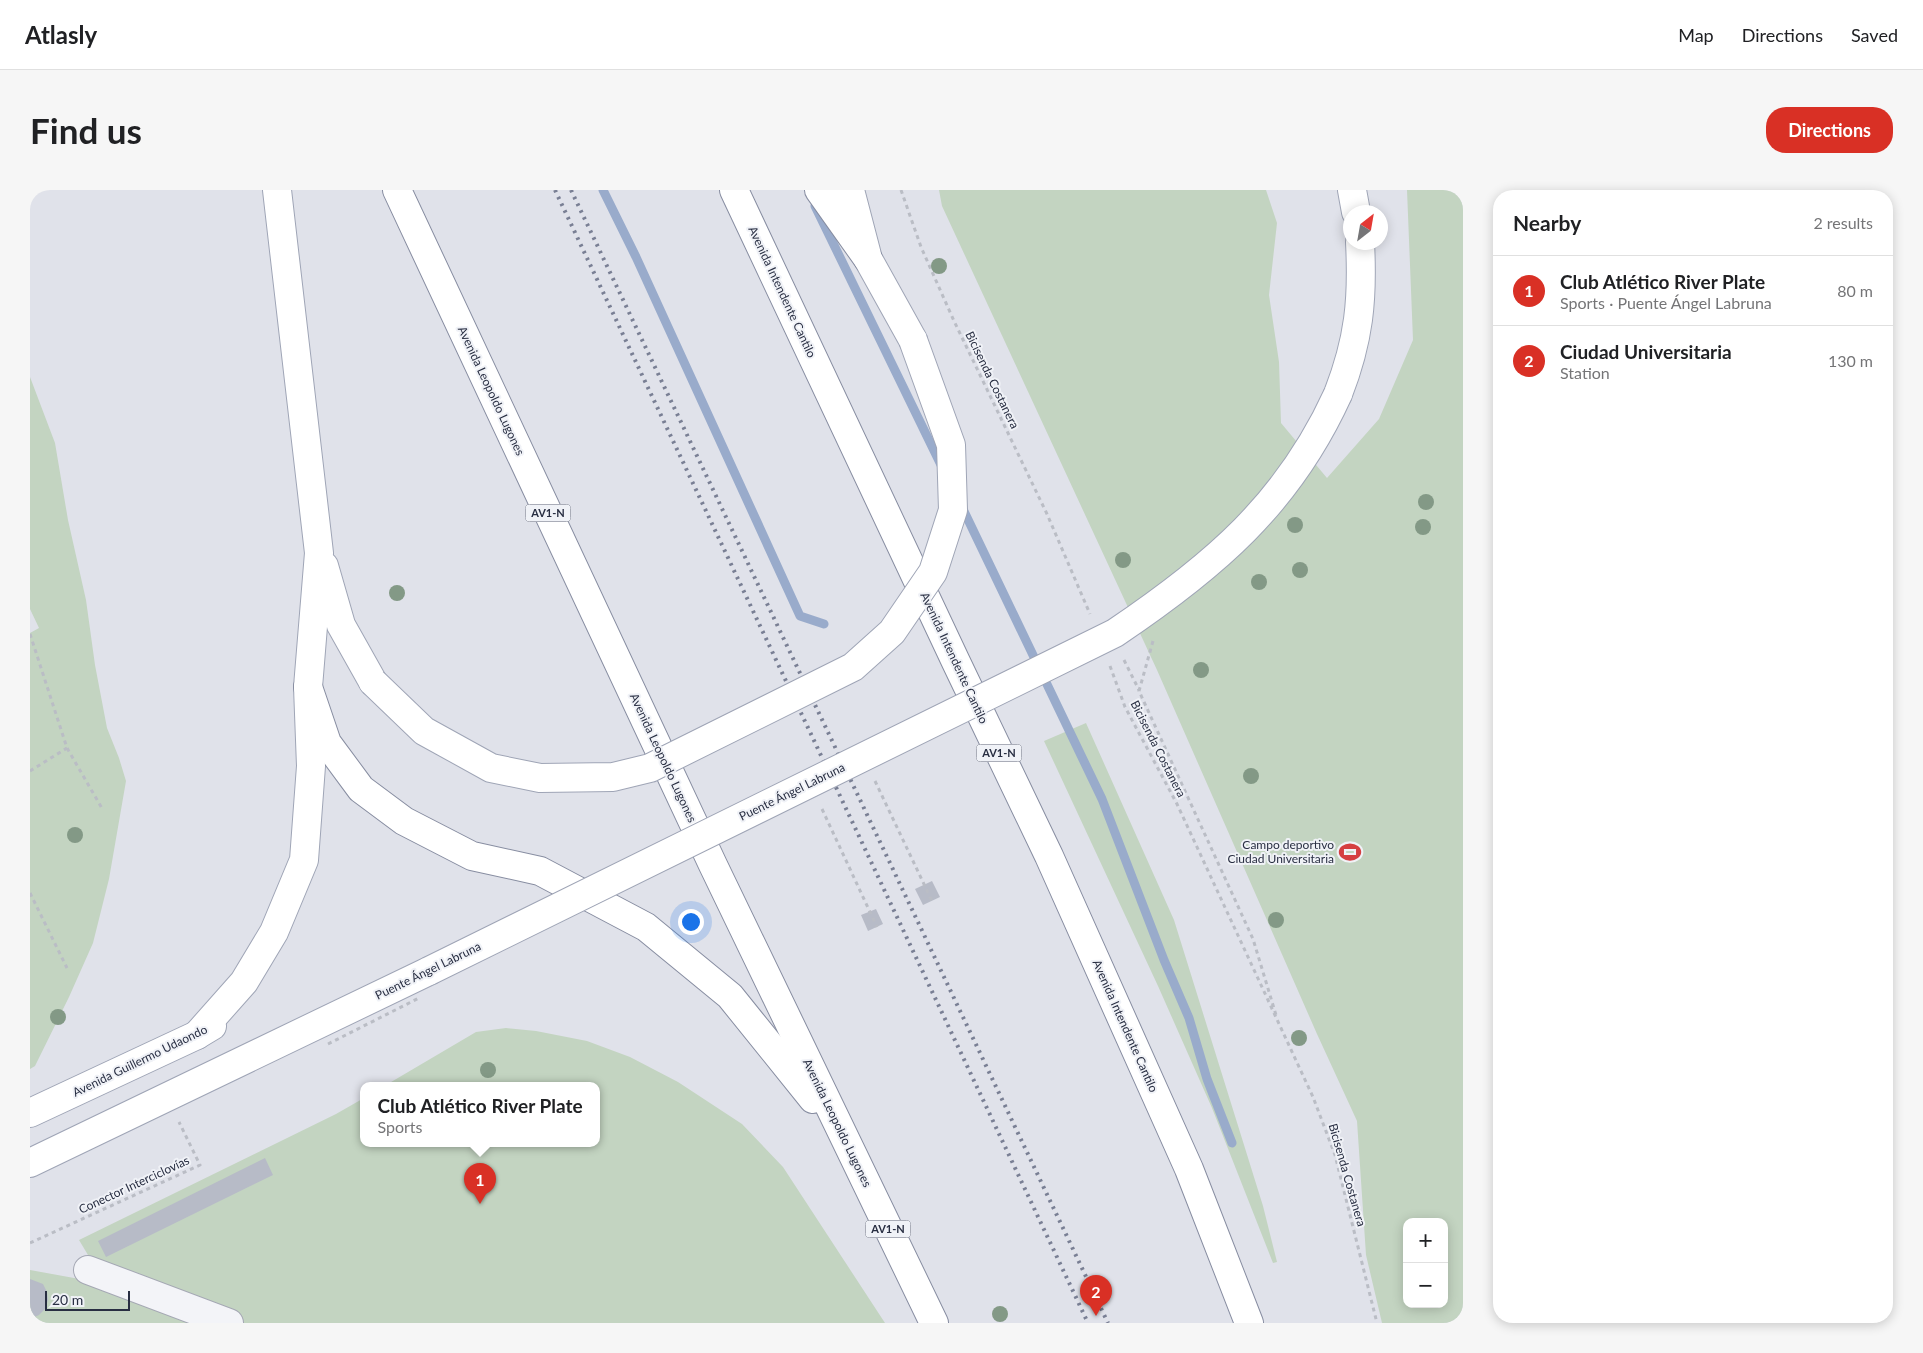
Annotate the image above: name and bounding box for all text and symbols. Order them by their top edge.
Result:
text: Atlasly [25,20,97,49]
text: Map [1678,24,1714,46]
text: Directions [1742,24,1823,46]
text: Saved [1851,24,1898,46]
button: Directions [1766,107,1893,153]
text: Find us [30,109,142,151]
north arrow [1343,205,1388,250]
text: Nearby [1513,210,1581,235]
text: 2 results [1813,213,1873,232]
street label: Avenida Intendente Cantilo [745,224,820,360]
text: Club Atlético River Plate [1560,270,1765,293]
text: 1 [1524,281,1534,300]
text: 80 m [1837,281,1873,300]
text: Sports · Puente Ángel Labruna [1560,293,1772,312]
street label: Avenida Leopoldo Lugones [455,324,528,458]
street label: Bicisenda Costanera [962,329,1023,431]
text: Ciudad Universitaria [1560,340,1732,363]
text: 2 [1524,351,1534,370]
text: 130 m [1828,351,1873,370]
text: Station [1560,363,1610,382]
road number: AV1-N [526,504,570,522]
street label: Avenida Intendente Cantilo [917,590,992,726]
street label: Avenida Leopoldo Lugones [627,691,700,825]
street label: Bicisenda Costanera [1128,698,1189,800]
road number: AV1-N [976,744,1022,762]
street label: Puente Ángel Labruna [736,759,847,824]
place label: Campo deportivo Ciudad Universitaria [1227,837,1334,866]
sports icon: Campo deportivo Ciudad Universitaria [1337,839,1363,865]
your location [678,909,704,935]
street label: Puente Ángel Labruna [372,938,483,1003]
street label: Avenida Intendente Cantilo [1089,957,1162,1095]
street label: Avenida Guillermo Udaondo [70,1021,210,1100]
street label: Avenida Leopoldo Lugones [800,1056,875,1189]
popup [360,1082,600,1147]
text: Club Atlético River Plate [377,1094,583,1117]
text: Sports [377,1117,422,1136]
street label: Bicisenda Costanera [1326,1122,1369,1228]
street label: Conector Interciclovías [76,1152,192,1217]
pin: 1 [464,1163,496,1204]
map controls [1403,1218,1448,1308]
button: + [1403,1218,1448,1263]
road number: AV1-N [866,1220,910,1238]
button: − [1403,1263,1448,1308]
pin: 2 [1080,1275,1112,1316]
scale bar [45,1288,130,1311]
text: 20 m [52,1291,83,1308]

